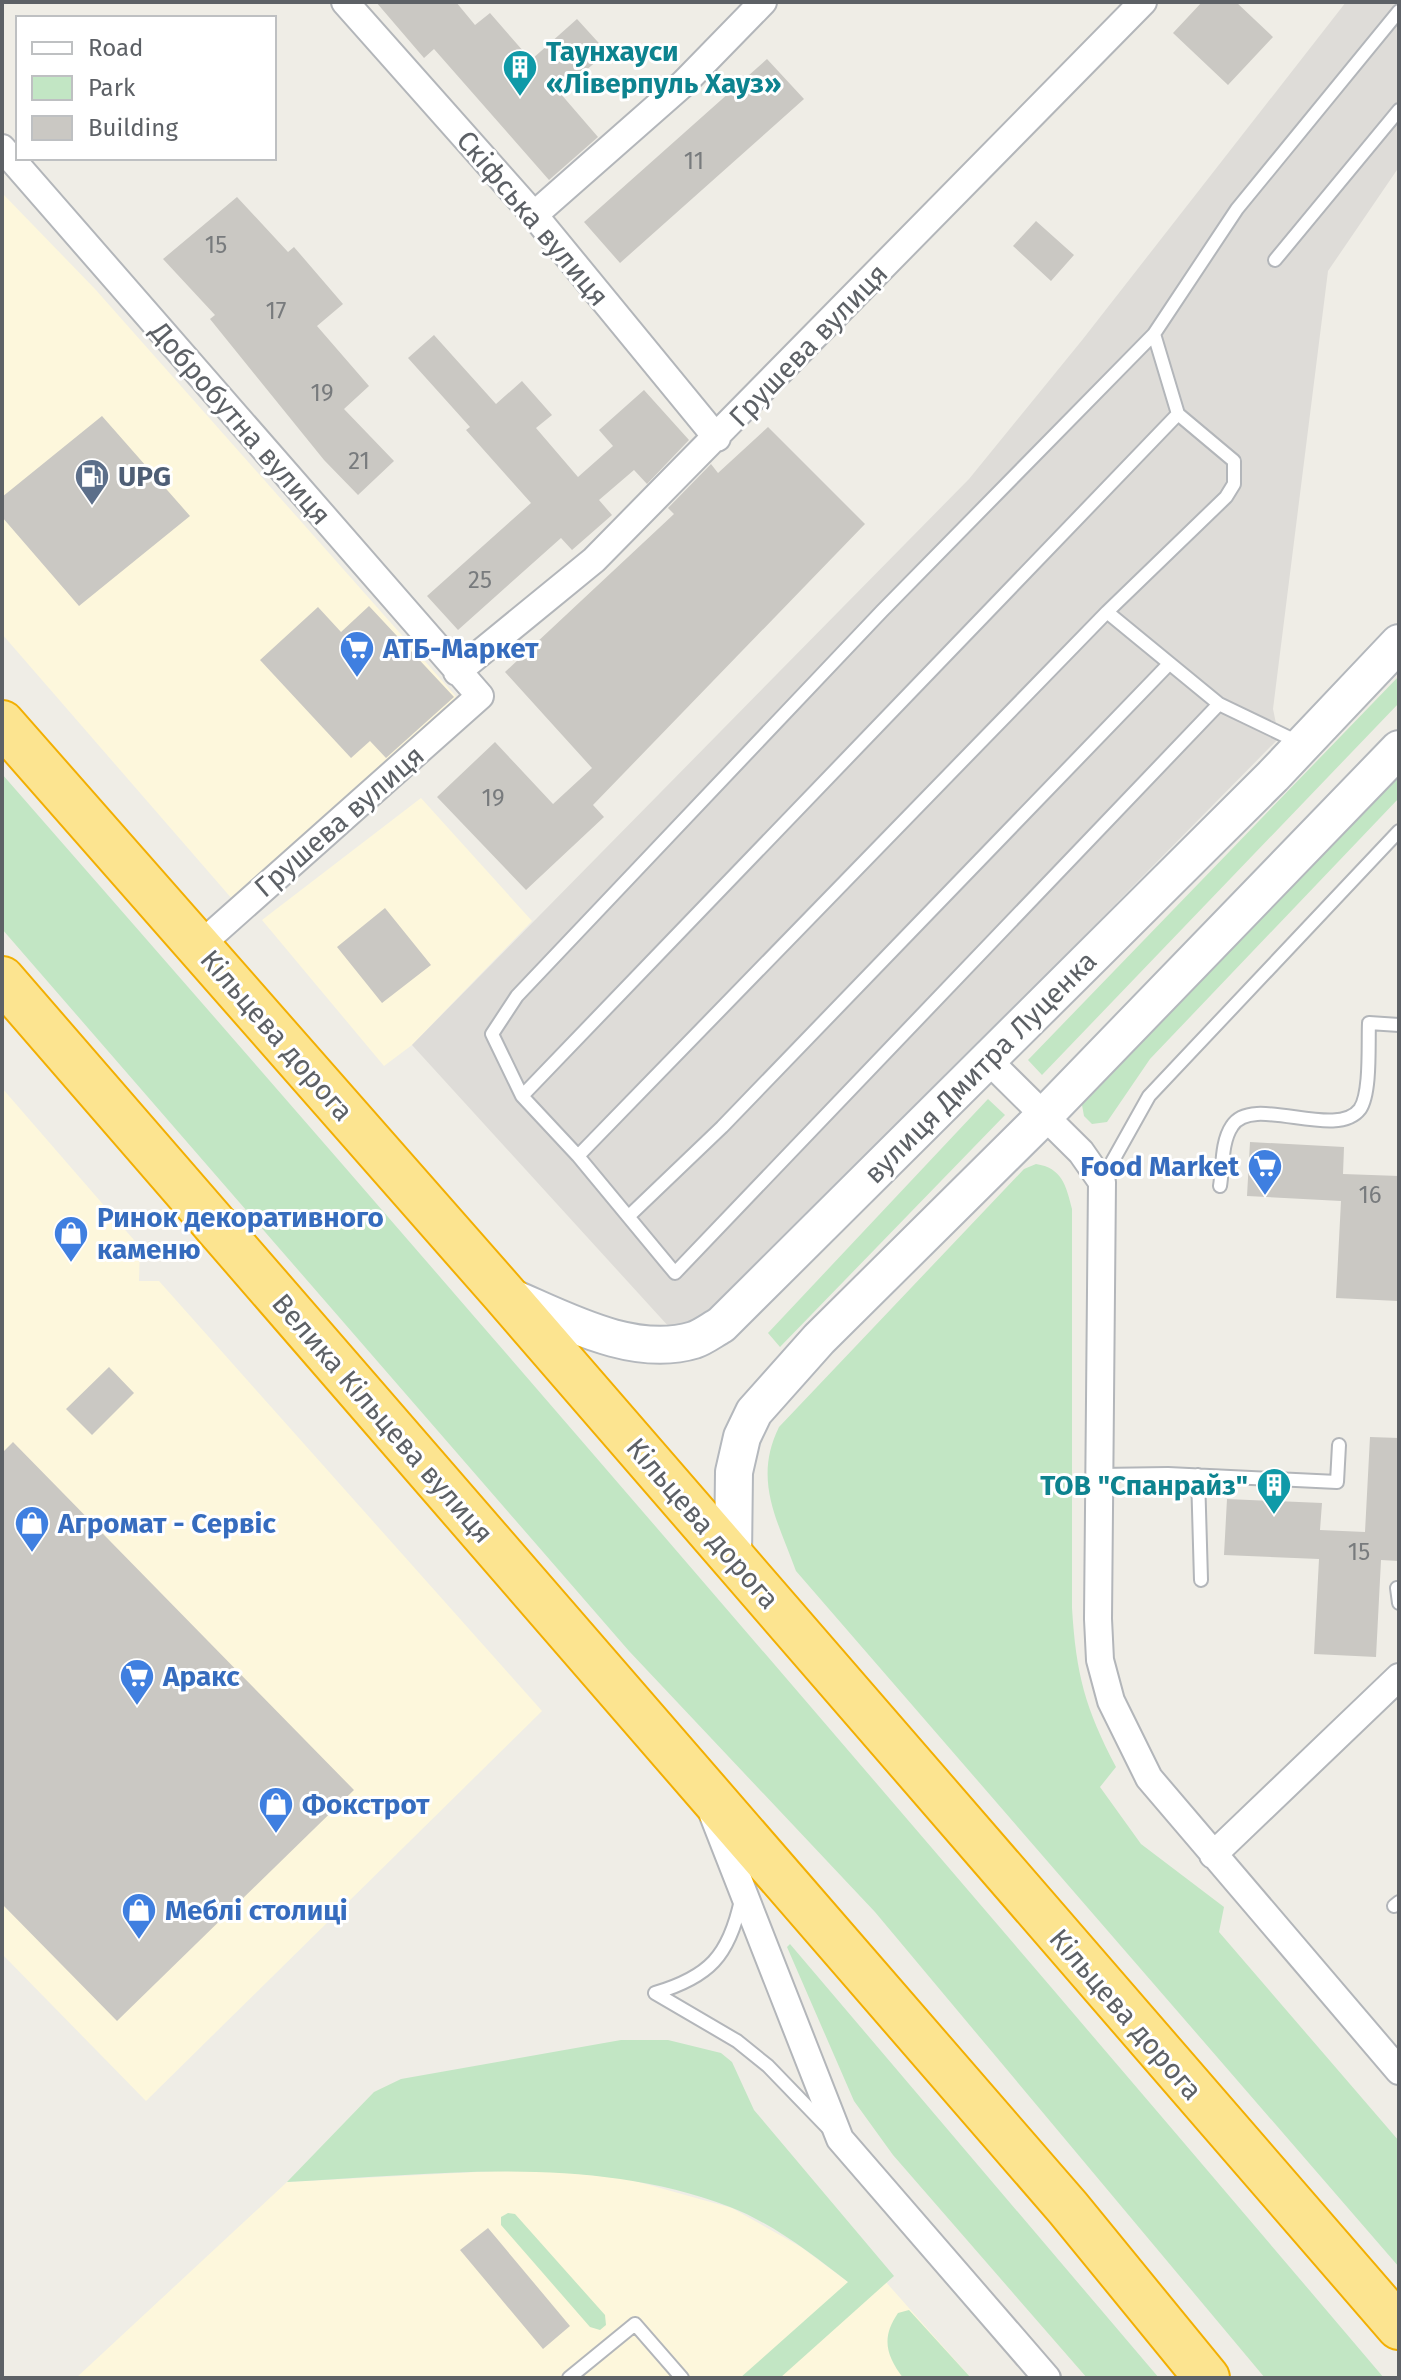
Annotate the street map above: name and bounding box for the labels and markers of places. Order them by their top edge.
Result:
place label: Таунхауси «Ліверпуль Хауз» [546,35,782,100]
building icon: Таунхауси «Ліверпуль Хауз» [501,48,539,98]
fuel station icon: UPG [73,457,111,507]
place label: UPG [118,460,171,493]
supermarket icon: АТБ-Маркет [338,629,376,679]
place label: АТБ-Маркет [382,632,539,665]
supermarket icon: Food Market [1246,1147,1284,1197]
place label: Food Market [1080,1150,1240,1183]
place label: Ринок декоративного каменю [97,1201,384,1266]
shop icon: Ринок декоративного каменю [52,1214,90,1264]
building icon: ТОВ "Спанрайз" [1255,1466,1293,1516]
place label: ТОВ "Спанрайз" [1040,1469,1248,1502]
shop icon: Агромат - Сервіс [13,1504,51,1554]
place label: Агромат - Сервіс [57,1507,276,1540]
supermarket icon: Аракс [118,1657,156,1707]
place label: Аракс [162,1660,240,1693]
shop icon: Фокстрот [257,1785,295,1835]
place label: Фокстрот [302,1788,430,1821]
shop icon: Меблі столиці [120,1891,158,1941]
place label: Меблі столиці [165,1894,348,1927]

